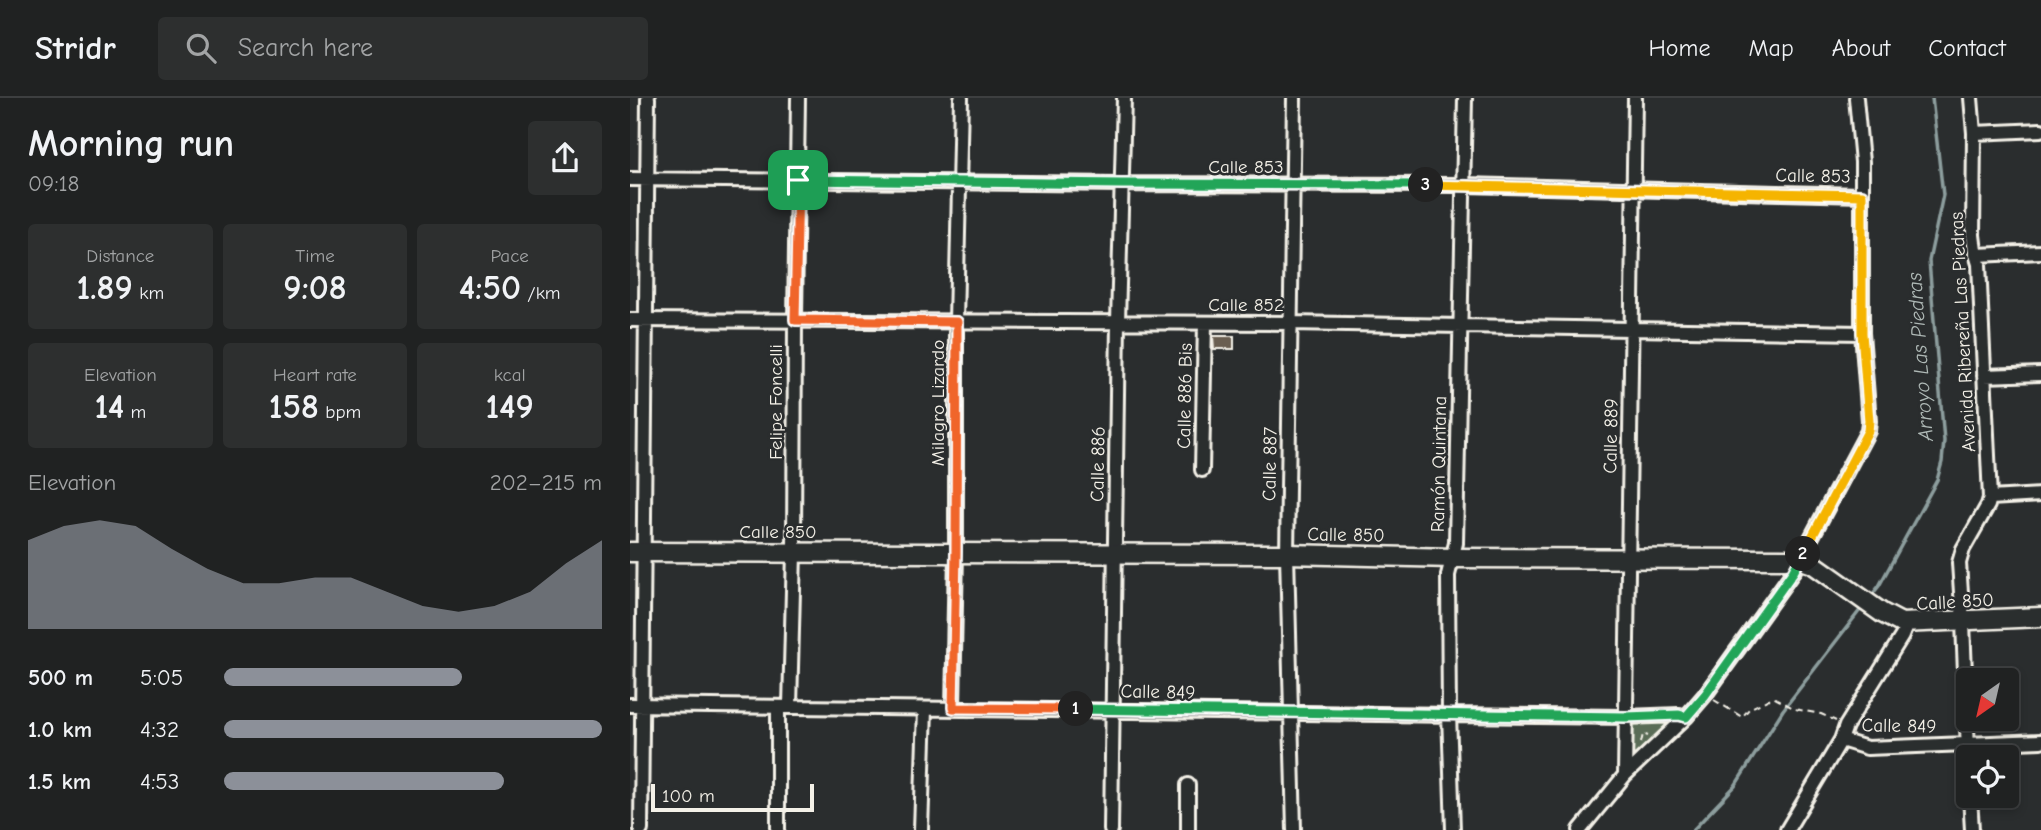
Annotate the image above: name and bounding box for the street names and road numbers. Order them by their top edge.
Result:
street label: Calle 853 [1208,156,1284,178]
street label: Calle 853 [1775,164,1851,188]
street label: Avenida Ribereña Las Piedras [1946,211,1980,453]
street label: Calle 852 [1208,294,1284,316]
street label: Milagro Lizardo [927,340,949,466]
street label: Calle 886 Bis [1173,343,1197,449]
street label: Felipe Foncelli [765,344,787,460]
street label: Ramón Quintana [1427,396,1451,532]
street label: Calle 889 [1599,398,1623,474]
street label: Calle 886 [1086,426,1110,502]
street label: Calle 887 [1258,427,1282,501]
street label: Calle 850 [739,521,817,543]
street label: Calle 850 [1307,523,1385,547]
street label: Calle 850 [1916,589,1994,615]
street label: Calle 849 [1120,680,1196,704]
street label: Calle 849 [1861,714,1937,738]

